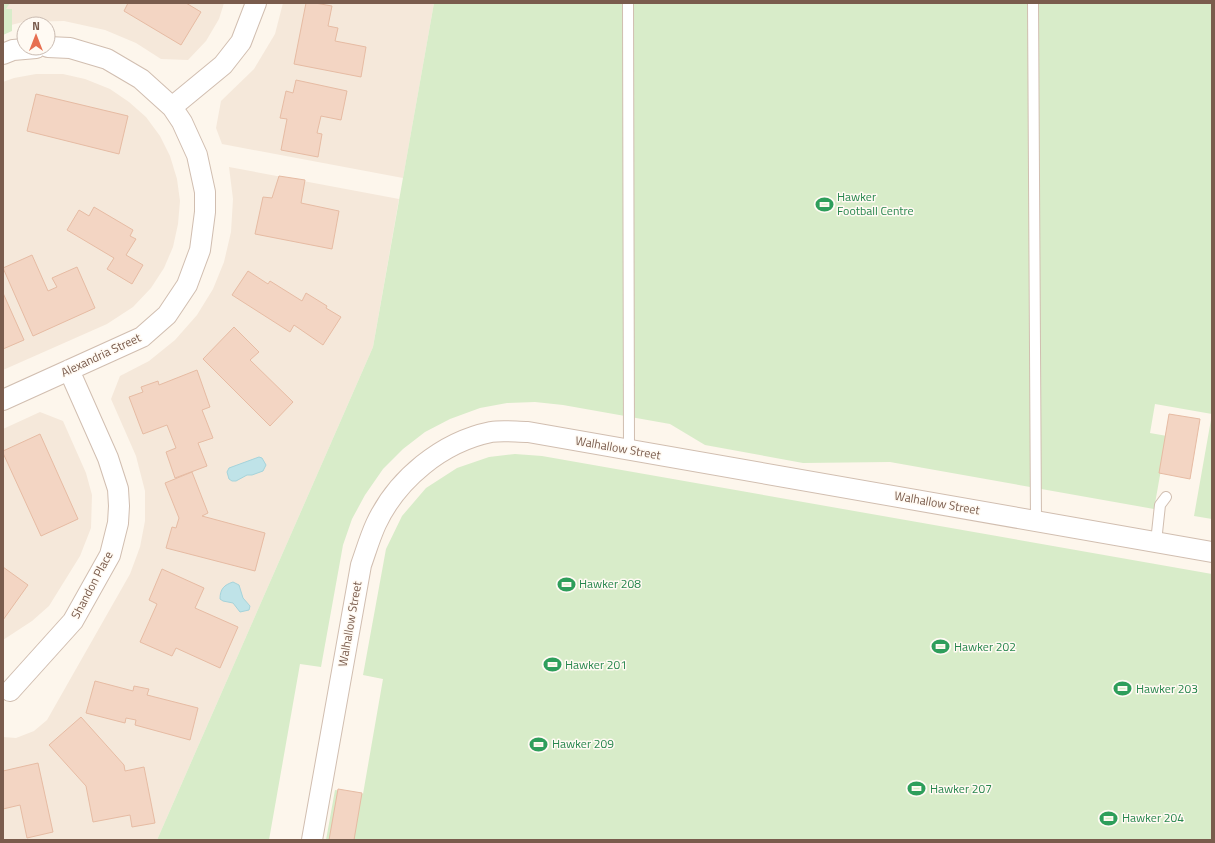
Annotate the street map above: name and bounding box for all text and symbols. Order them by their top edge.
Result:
north arrow [16,16,56,56]
text: N [32,18,40,34]
place label: Hawker Football Centre [837,187,914,220]
sports icon: Hawker Football Centre [814,194,834,214]
street label: Alexandria Street [58,327,145,381]
street label: Walhallow Street [574,431,663,464]
street label: Walhallow Street [893,486,982,519]
street label: Shandon Place [66,548,117,622]
sports icon: Hawker 208 [556,574,576,594]
place label: Hawker 208 [579,574,641,593]
street label: Walhallow Street [333,579,366,668]
sports icon: Hawker 202 [931,637,951,657]
place label: Hawker 202 [954,637,1016,656]
sports icon: Hawker 201 [542,655,562,675]
place label: Hawker 201 [565,655,627,674]
sports icon: Hawker 203 [1113,679,1133,699]
place label: Hawker 203 [1136,679,1198,698]
sports icon: Hawker 209 [529,734,549,754]
place label: Hawker 209 [552,734,614,753]
sports icon: Hawker 207 [907,779,927,799]
place label: Hawker 207 [930,779,992,798]
sports icon: Hawker 204 [1099,808,1119,828]
place label: Hawker 204 [1122,808,1184,827]

